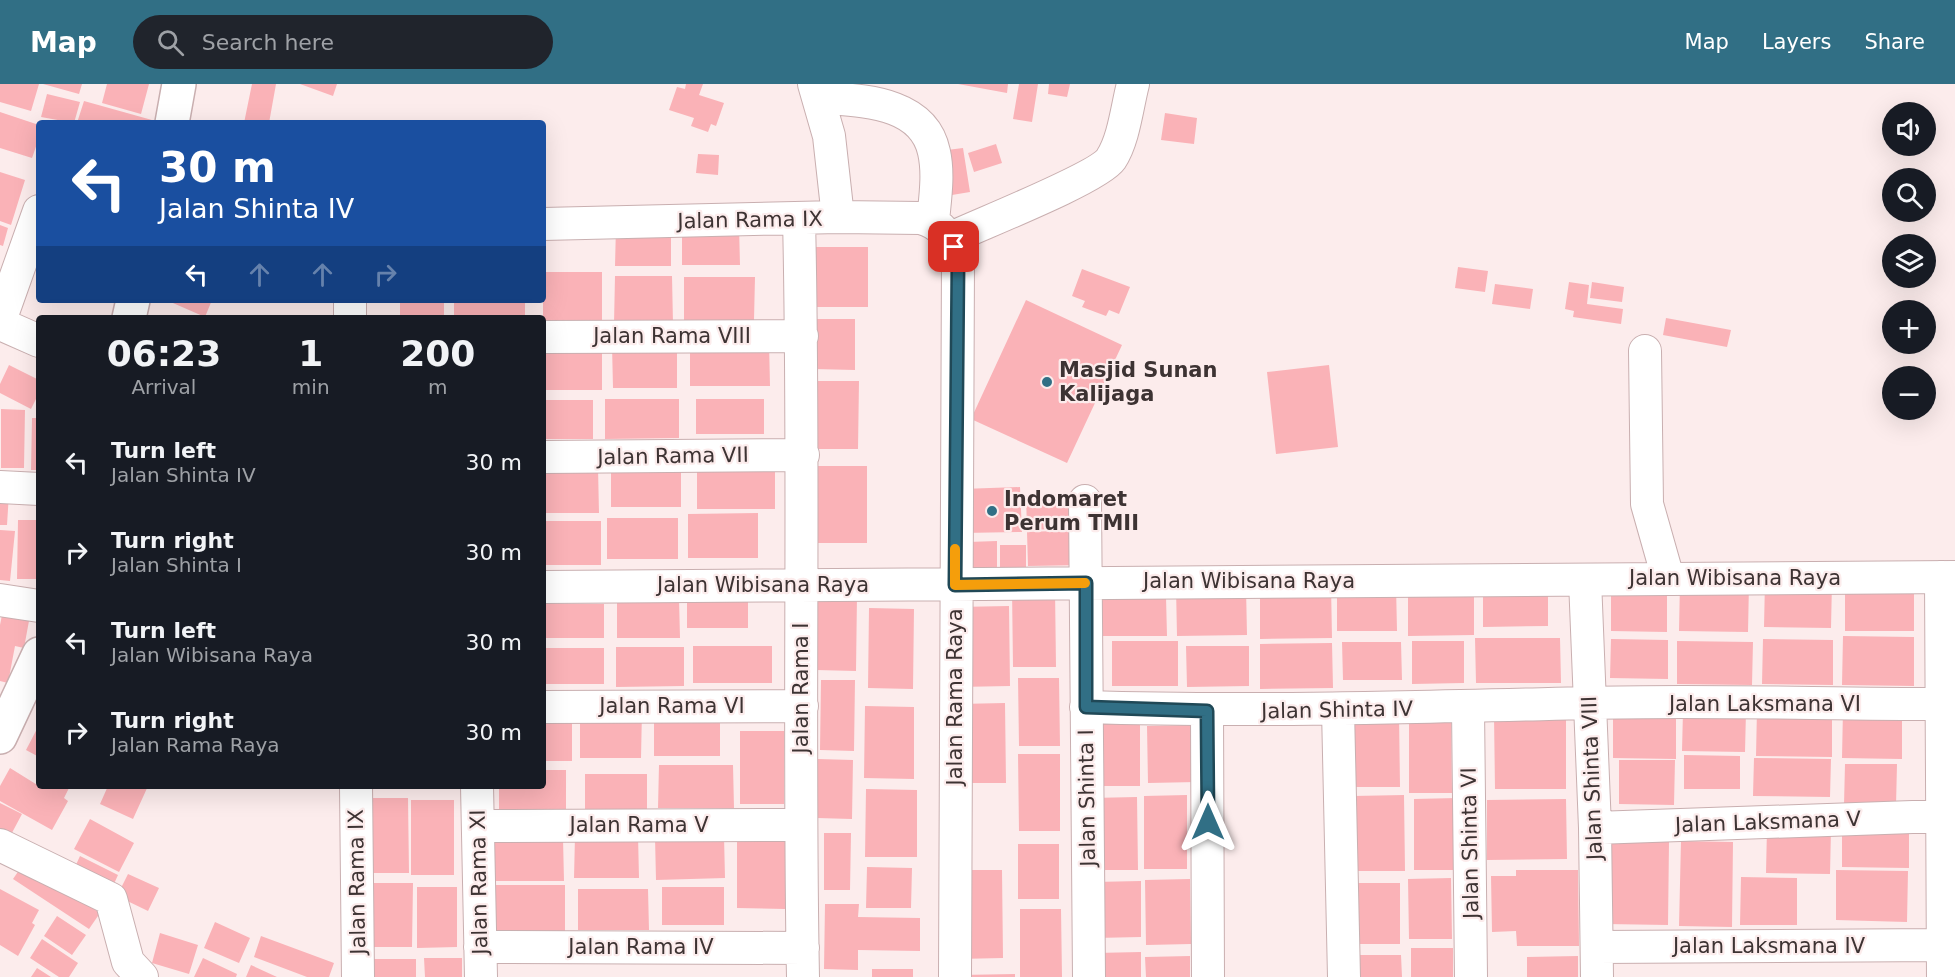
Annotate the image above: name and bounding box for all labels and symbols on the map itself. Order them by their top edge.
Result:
street label: Jalan Rama IX [675,207,823,233]
pin [928,221,979,272]
street label: Jalan Rama VIII [591,324,751,348]
place label: Masjid Sunan Kalijaga [1059,358,1217,406]
marker: Masjid Sunan Kalijaga [1040,375,1054,389]
street label: Jalan Rama VII [595,443,749,469]
place label: Indomaret Perum TMII [1004,487,1139,535]
marker: Indomaret Perum TMII [985,504,999,518]
street label: Jalan Wibisana Raya [1627,566,1841,590]
street label: Jalan Wibisana Raya [1141,569,1355,593]
street label: Jalan Wibisana Raya [655,573,869,597]
street label: Jalan Rama Raya [943,608,967,788]
street label: Jalan Rama I [789,623,813,755]
street label: Jalan Laksmana VI [1667,692,1861,716]
street label: Jalan Rama VI [597,694,745,718]
street label: Jalan Shinta VIII [1577,695,1607,863]
street label: Jalan Shinta IV [1259,697,1414,723]
street label: Jalan Shinta I [1074,729,1100,869]
street label: Jalan Shinta VI [1457,767,1483,921]
position arrow [1176,790,1240,854]
street label: Jalan Laksmana V [1673,807,1862,837]
street label: Jalan Rama IX [344,809,370,957]
street label: Jalan Rama XI [466,809,492,957]
street label: Jalan Rama V [567,813,709,837]
street label: Jalan Laksmana IV [1671,934,1866,958]
street label: Jalan Rama IV [566,935,714,959]

